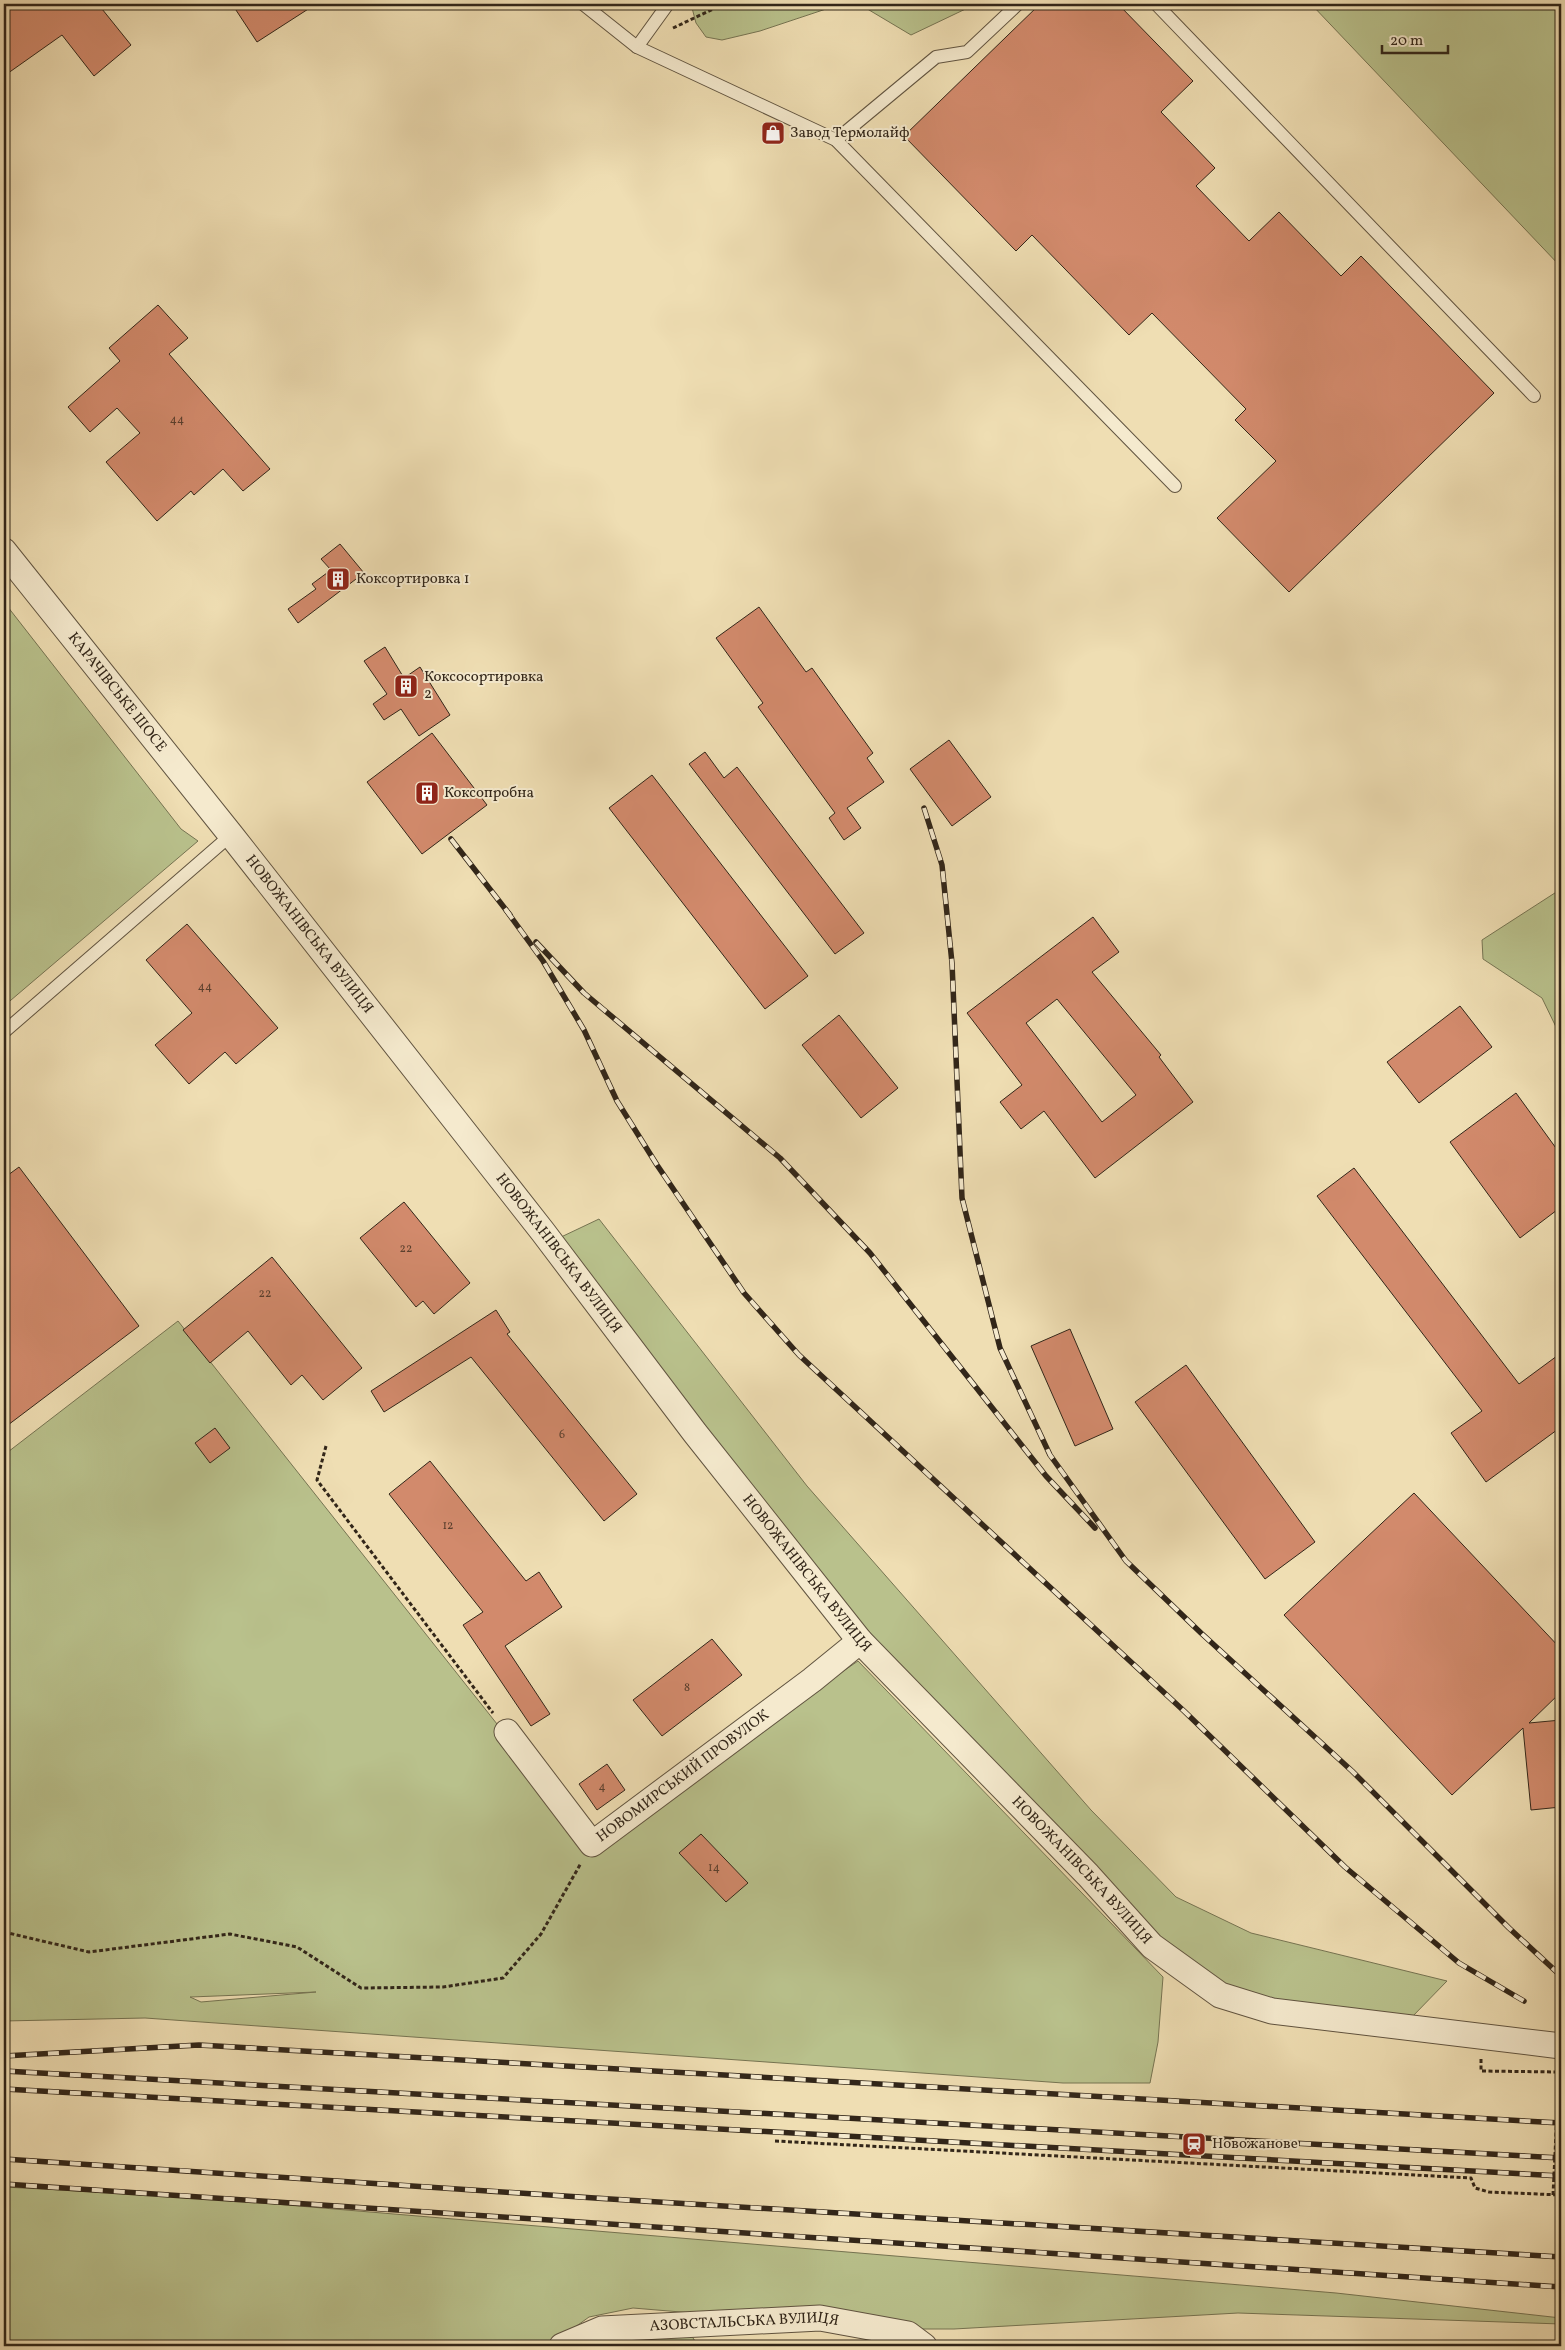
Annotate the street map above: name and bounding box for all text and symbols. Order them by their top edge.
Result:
scale bar [1382,22,1449,54]
text: 20 m [1390,31,1423,52]
shop icon: Завод Термолайф [760,120,786,146]
place label: Завод Термолайф [790,123,909,144]
house number: 44 [170,412,184,428]
building icon: Коксортировка 1 [325,566,351,592]
place label: Коксортировка 1 [356,569,470,590]
street label: КАРАЧІВСЬКЕ ШОСЕ [63,628,171,757]
place label: Коксосортировка 2 [424,667,544,705]
building icon: Коксосортировка 2 [393,673,419,699]
building icon: Коксопробна [414,780,440,806]
place label: Коксопробна [444,783,534,804]
street label: НОВОЖАНІВСЬКА ВУЛИЦЯ [240,851,378,1018]
house number: 44 [198,979,212,995]
street label: НОВОЖАНІВСЬКА ВУЛИЦЯ [490,1169,627,1338]
house number: 22 [400,1241,412,1257]
house number: 22 [259,1286,271,1302]
house number: 6 [559,1427,565,1443]
street label: НОВОЖАНІВСЬКА ВУЛИЦЯ [737,1490,876,1657]
house number: 12 [442,1518,454,1534]
house number: 8 [684,1680,690,1696]
street label: НОВОМИРСЬКИЙ ПРОВУЛОК [592,1705,774,1848]
house number: 4 [598,1779,606,1795]
street label: НОВОЖАНІВСЬКА ВУЛИЦЯ [1006,1792,1156,1949]
house number: 14 [708,1860,720,1876]
station icon: Новожанове [1181,2131,1207,2157]
place label: Новожанове [1212,2134,1298,2155]
street label: АЗОВСТАЛЬСЬКА ВУЛИЦЯ [649,2307,841,2337]

